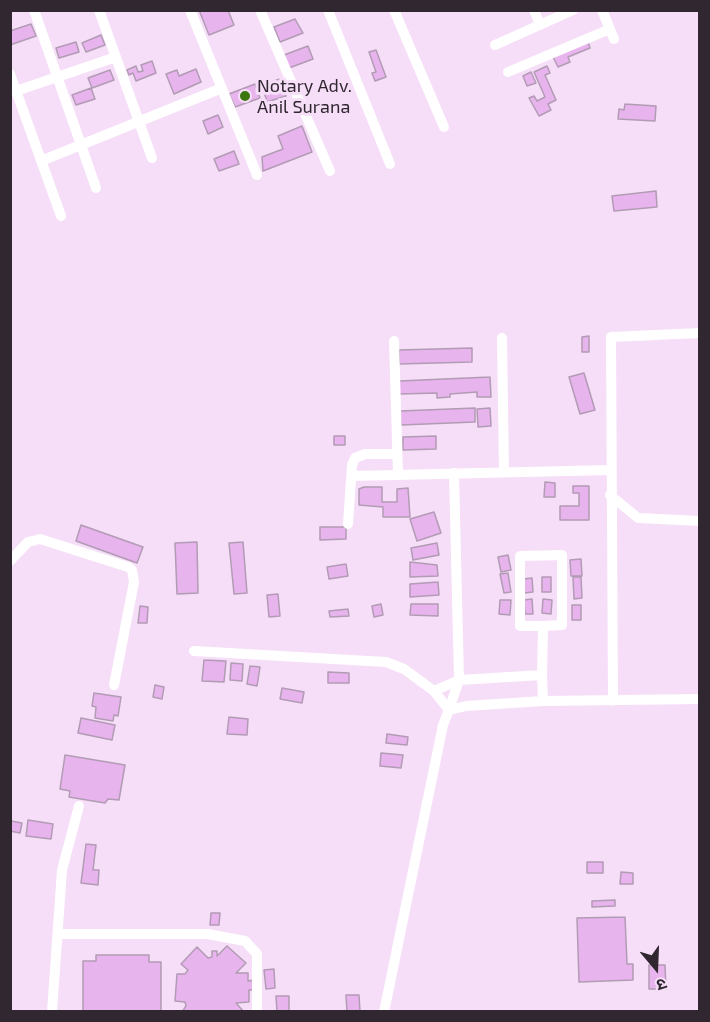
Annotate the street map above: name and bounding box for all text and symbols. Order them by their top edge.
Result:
place label: Notary Adv. Anil Surana [257,75,352,118]
marker: Notary Adv. Anil Surana [238,89,252,103]
north arrow [626,938,686,998]
text: उ [654,975,670,996]

